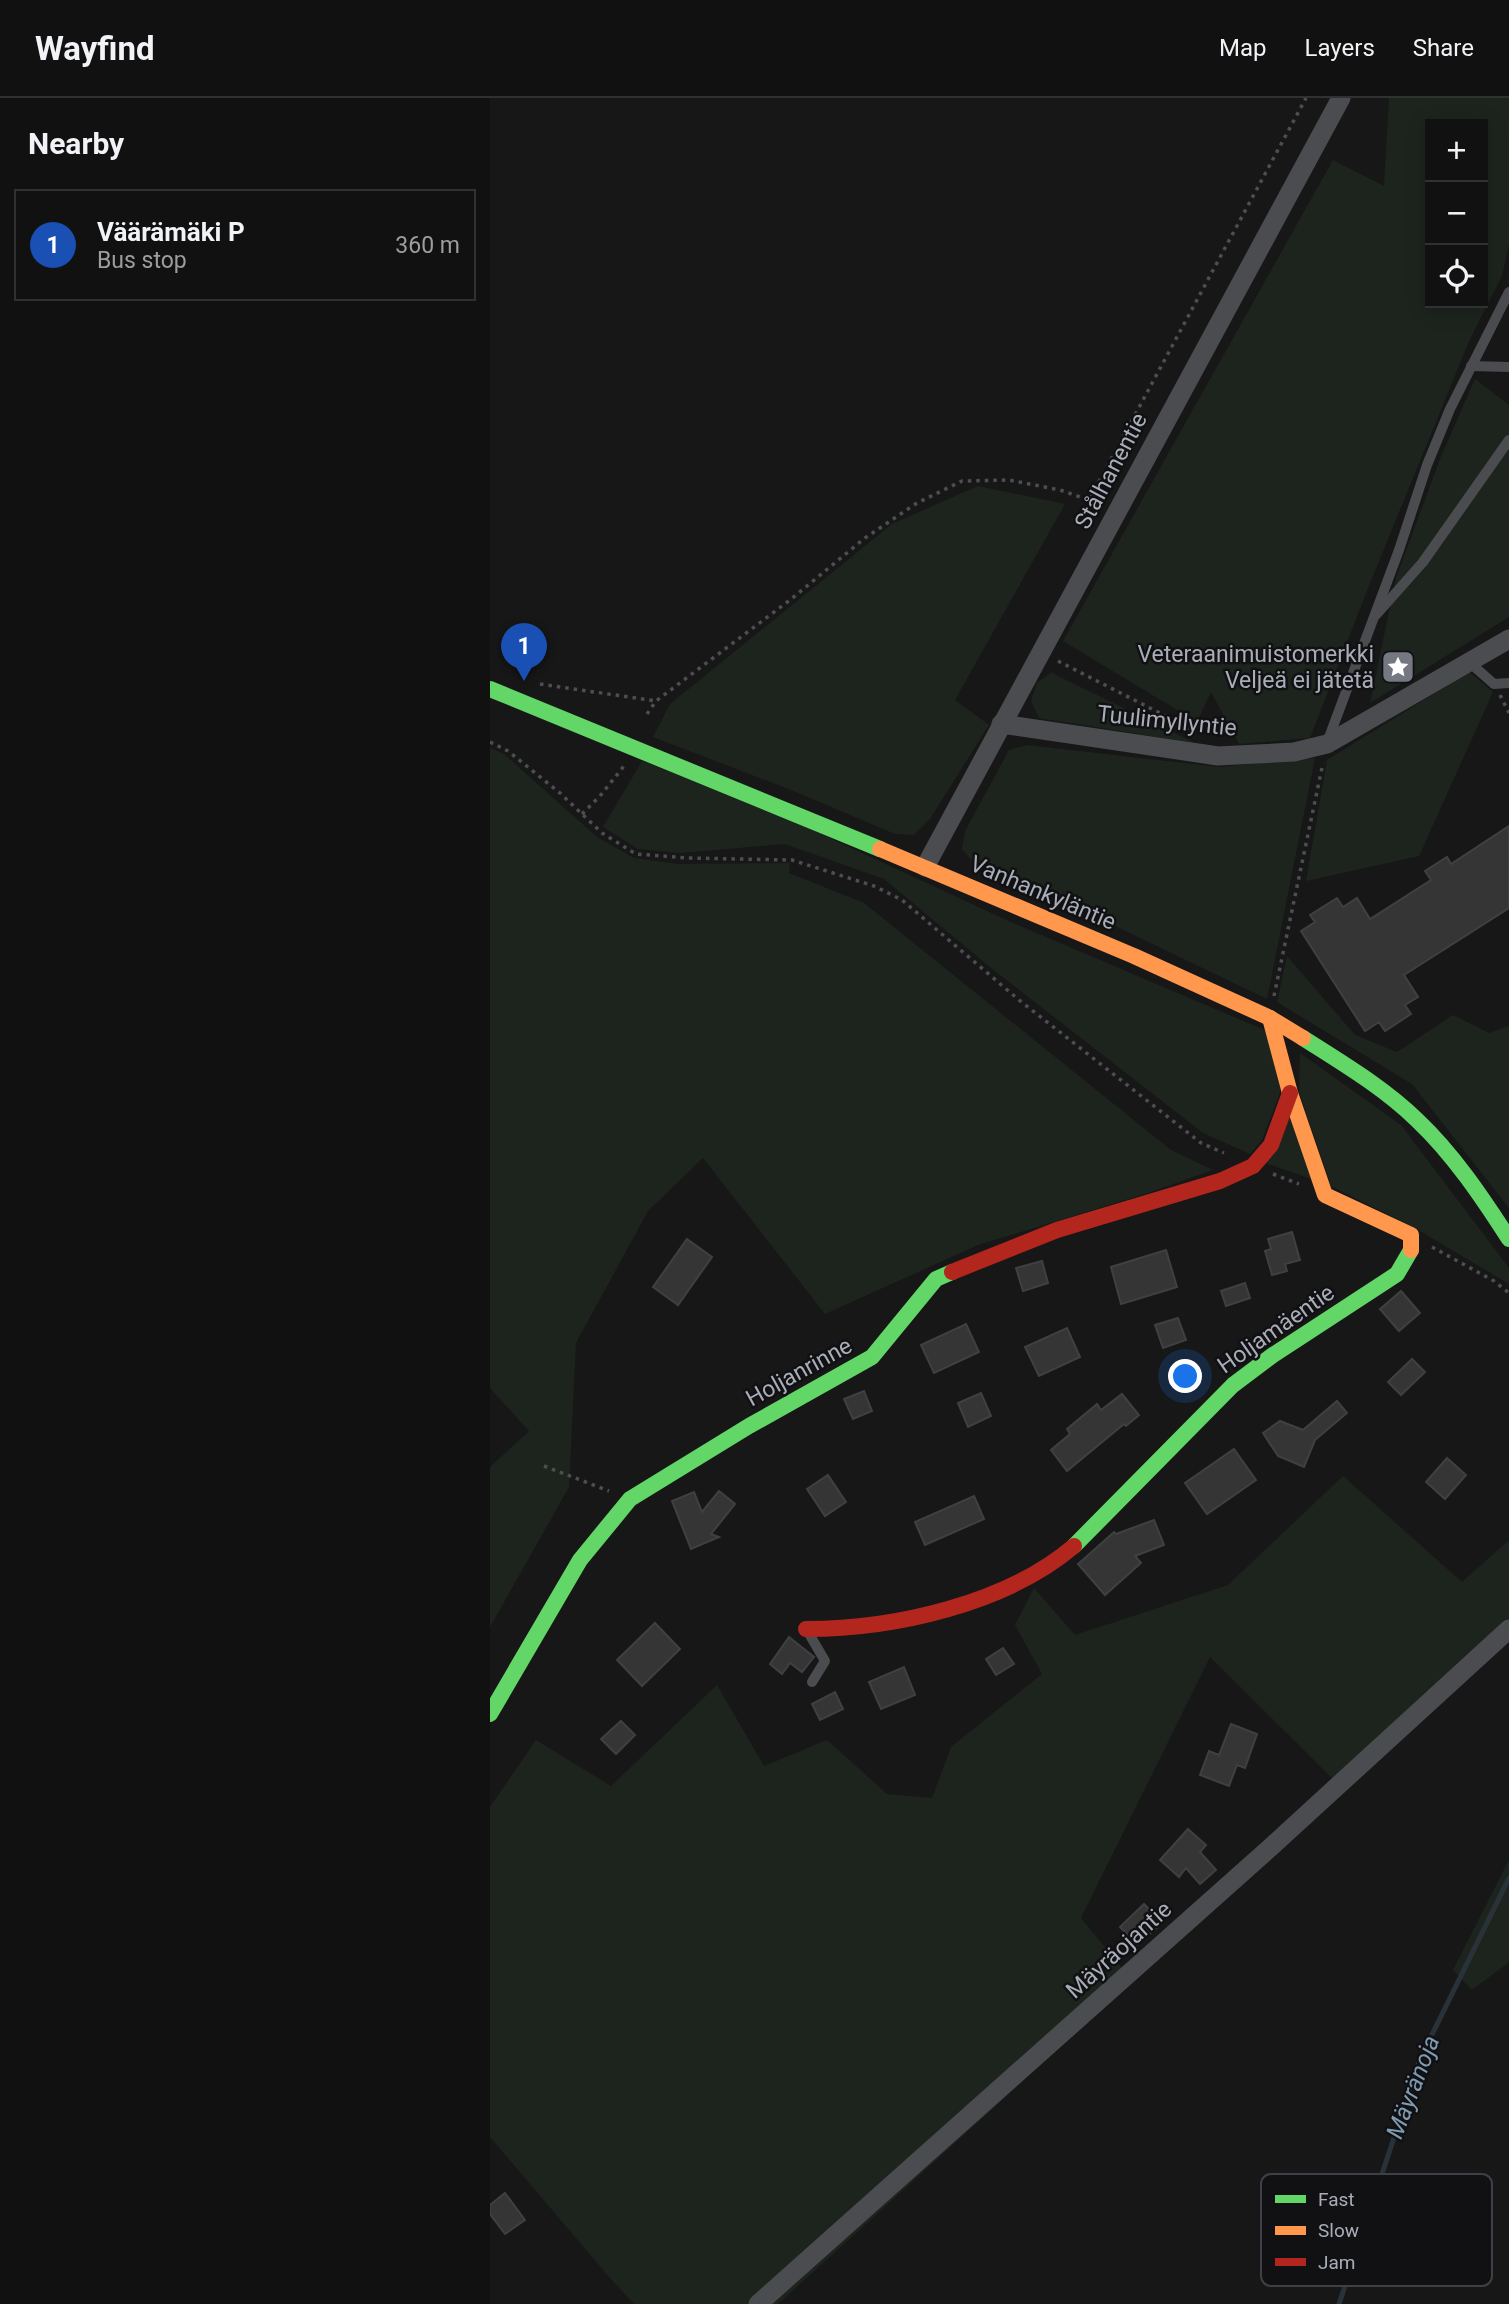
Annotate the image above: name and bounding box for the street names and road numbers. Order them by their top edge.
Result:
street label: Stålhanentie [1069,408,1153,534]
street label: Tuulimyllyntie [1096,700,1238,742]
street label: Vanhankyläntie [966,850,1120,936]
street label: Holjamäentie [1213,1279,1339,1379]
street label: Holjanrinne [741,1332,857,1412]
street label: Mäyräojantie [1061,1896,1177,2004]

